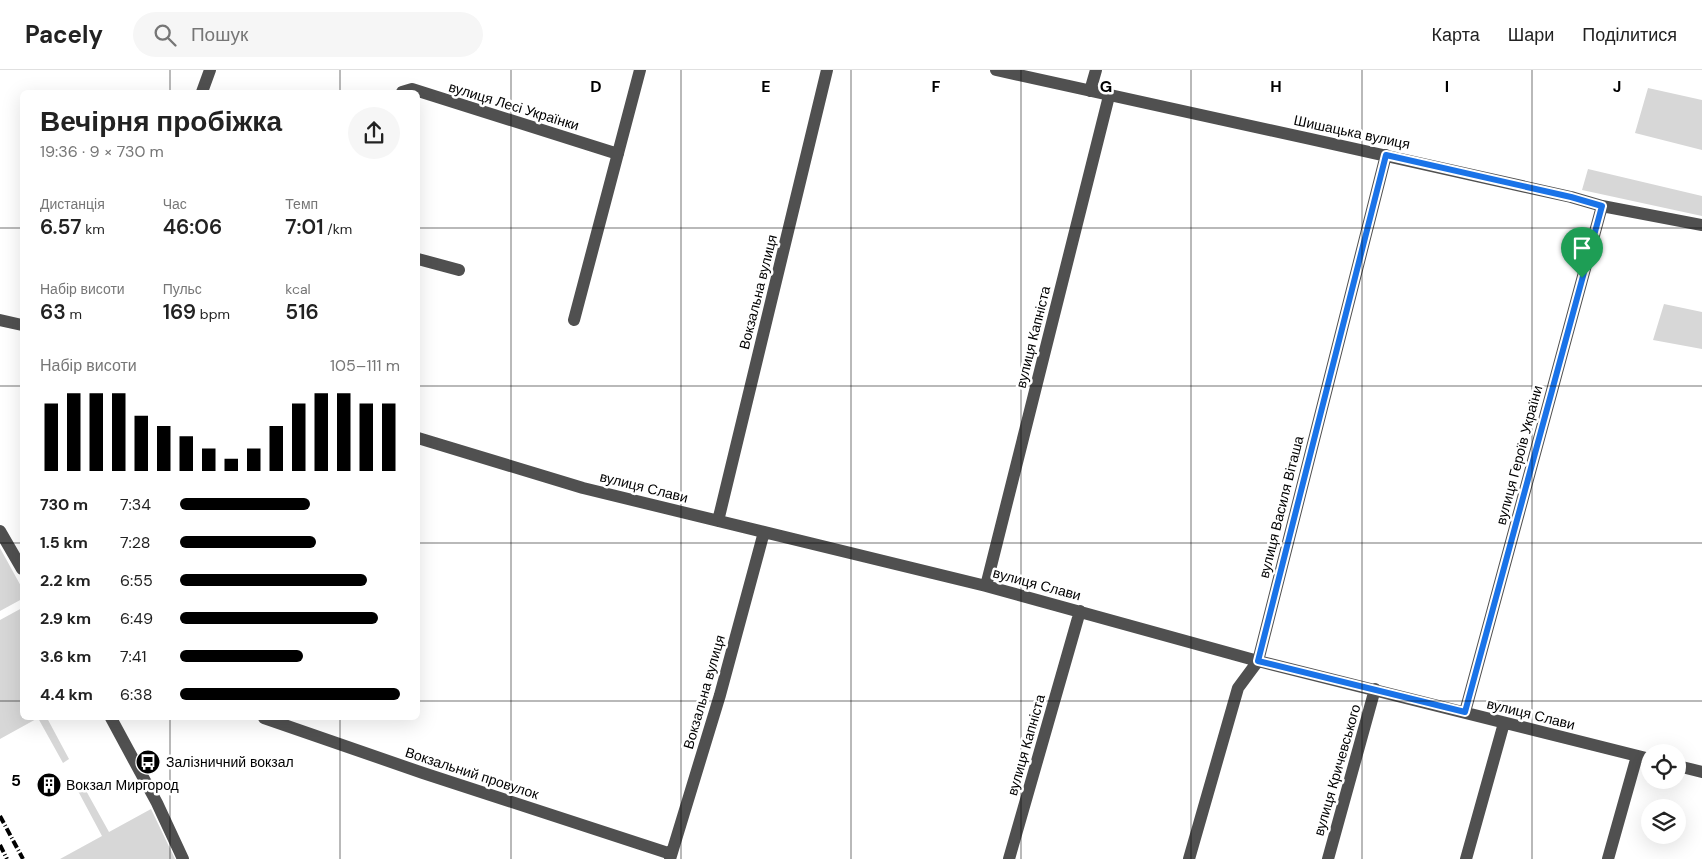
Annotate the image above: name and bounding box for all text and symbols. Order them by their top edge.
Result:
search box [133,12,483,57]
text: Pacely [25,19,103,50]
icon: search [151,21,179,49]
text: Пошук [191,22,248,47]
text: Карта [1432,23,1480,47]
text: Шари [1508,23,1554,47]
text: Поділитися [1582,23,1677,47]
text: D [590,76,602,97]
text: E [761,76,771,97]
text: F [932,76,941,97]
text: G [1100,76,1112,97]
text: H [1270,76,1282,97]
text: I [1445,76,1449,97]
text: J [1613,76,1621,97]
street label: вулиця Лесі Українки [447,78,581,134]
text: Вечірня пробіжка [40,103,282,140]
button: share [348,107,400,159]
street label: Шишацька вулиця [1292,111,1412,153]
text: 19:36 · 9 × 730 m [40,141,164,162]
text: Дистанція [40,195,105,213]
text: Час [163,195,187,213]
text: Темп [285,195,318,213]
text: 6.57 [40,213,82,241]
text: 46:06 [163,213,222,241]
text: 7:01 [285,213,324,241]
text: km [82,220,105,238]
text: /km [324,220,352,238]
pin [1561,227,1603,278]
street label: Вокзальна вулиця [735,233,781,351]
icon: arrive [1568,234,1596,262]
text: Набір висоти [40,280,125,298]
text: Пульс [163,280,202,298]
text: kcal [285,280,311,298]
street label: вулиця Капніста [1012,284,1054,390]
text: 63 [40,298,66,326]
text: 169 [163,298,196,326]
text: 516 [285,298,319,326]
text: m [66,305,82,323]
text: bpm [196,305,230,323]
text: Набір висоти [40,355,137,376]
text: 105–111 m [330,355,400,376]
street label: вулиця Героїв України [1492,383,1546,527]
street label: вулиця Василя Віташа [1255,434,1307,580]
street label: вулиця Слави [598,467,690,507]
text: 730 m [40,494,88,515]
text: 7:34 [120,494,151,515]
text: 1.5 km [40,532,88,553]
text: 7:28 [120,532,150,553]
street label: вулиця Слави [991,564,1083,604]
text: 2.2 km [40,570,91,591]
text: 6:55 [120,570,153,591]
text: 2.9 km [40,608,91,629]
text: 6:49 [120,608,153,629]
street label: Вокзальна вулиця [679,633,729,751]
text: 3.6 km [40,646,91,667]
text: 7:41 [120,646,146,667]
text: 4.4 km [40,684,93,705]
text: 6:38 [120,684,152,705]
street label: вулиця Капніста [1003,692,1049,798]
street label: вулиця Слави [1485,694,1577,734]
street label: вулиця Кричевського [1310,702,1364,838]
street label: Вокзальний провулок [403,743,542,803]
map controls [1641,744,1686,844]
button: locate [1641,744,1686,789]
bus stop icon: Залізничний вокзал [135,749,161,775]
place label: Залізничний вокзал [166,753,294,771]
text: 5 [11,770,21,791]
building icon: Вокзал Миргород [36,772,62,798]
place label: Вокзал Миргород [66,776,179,794]
button: layers [1641,799,1686,844]

